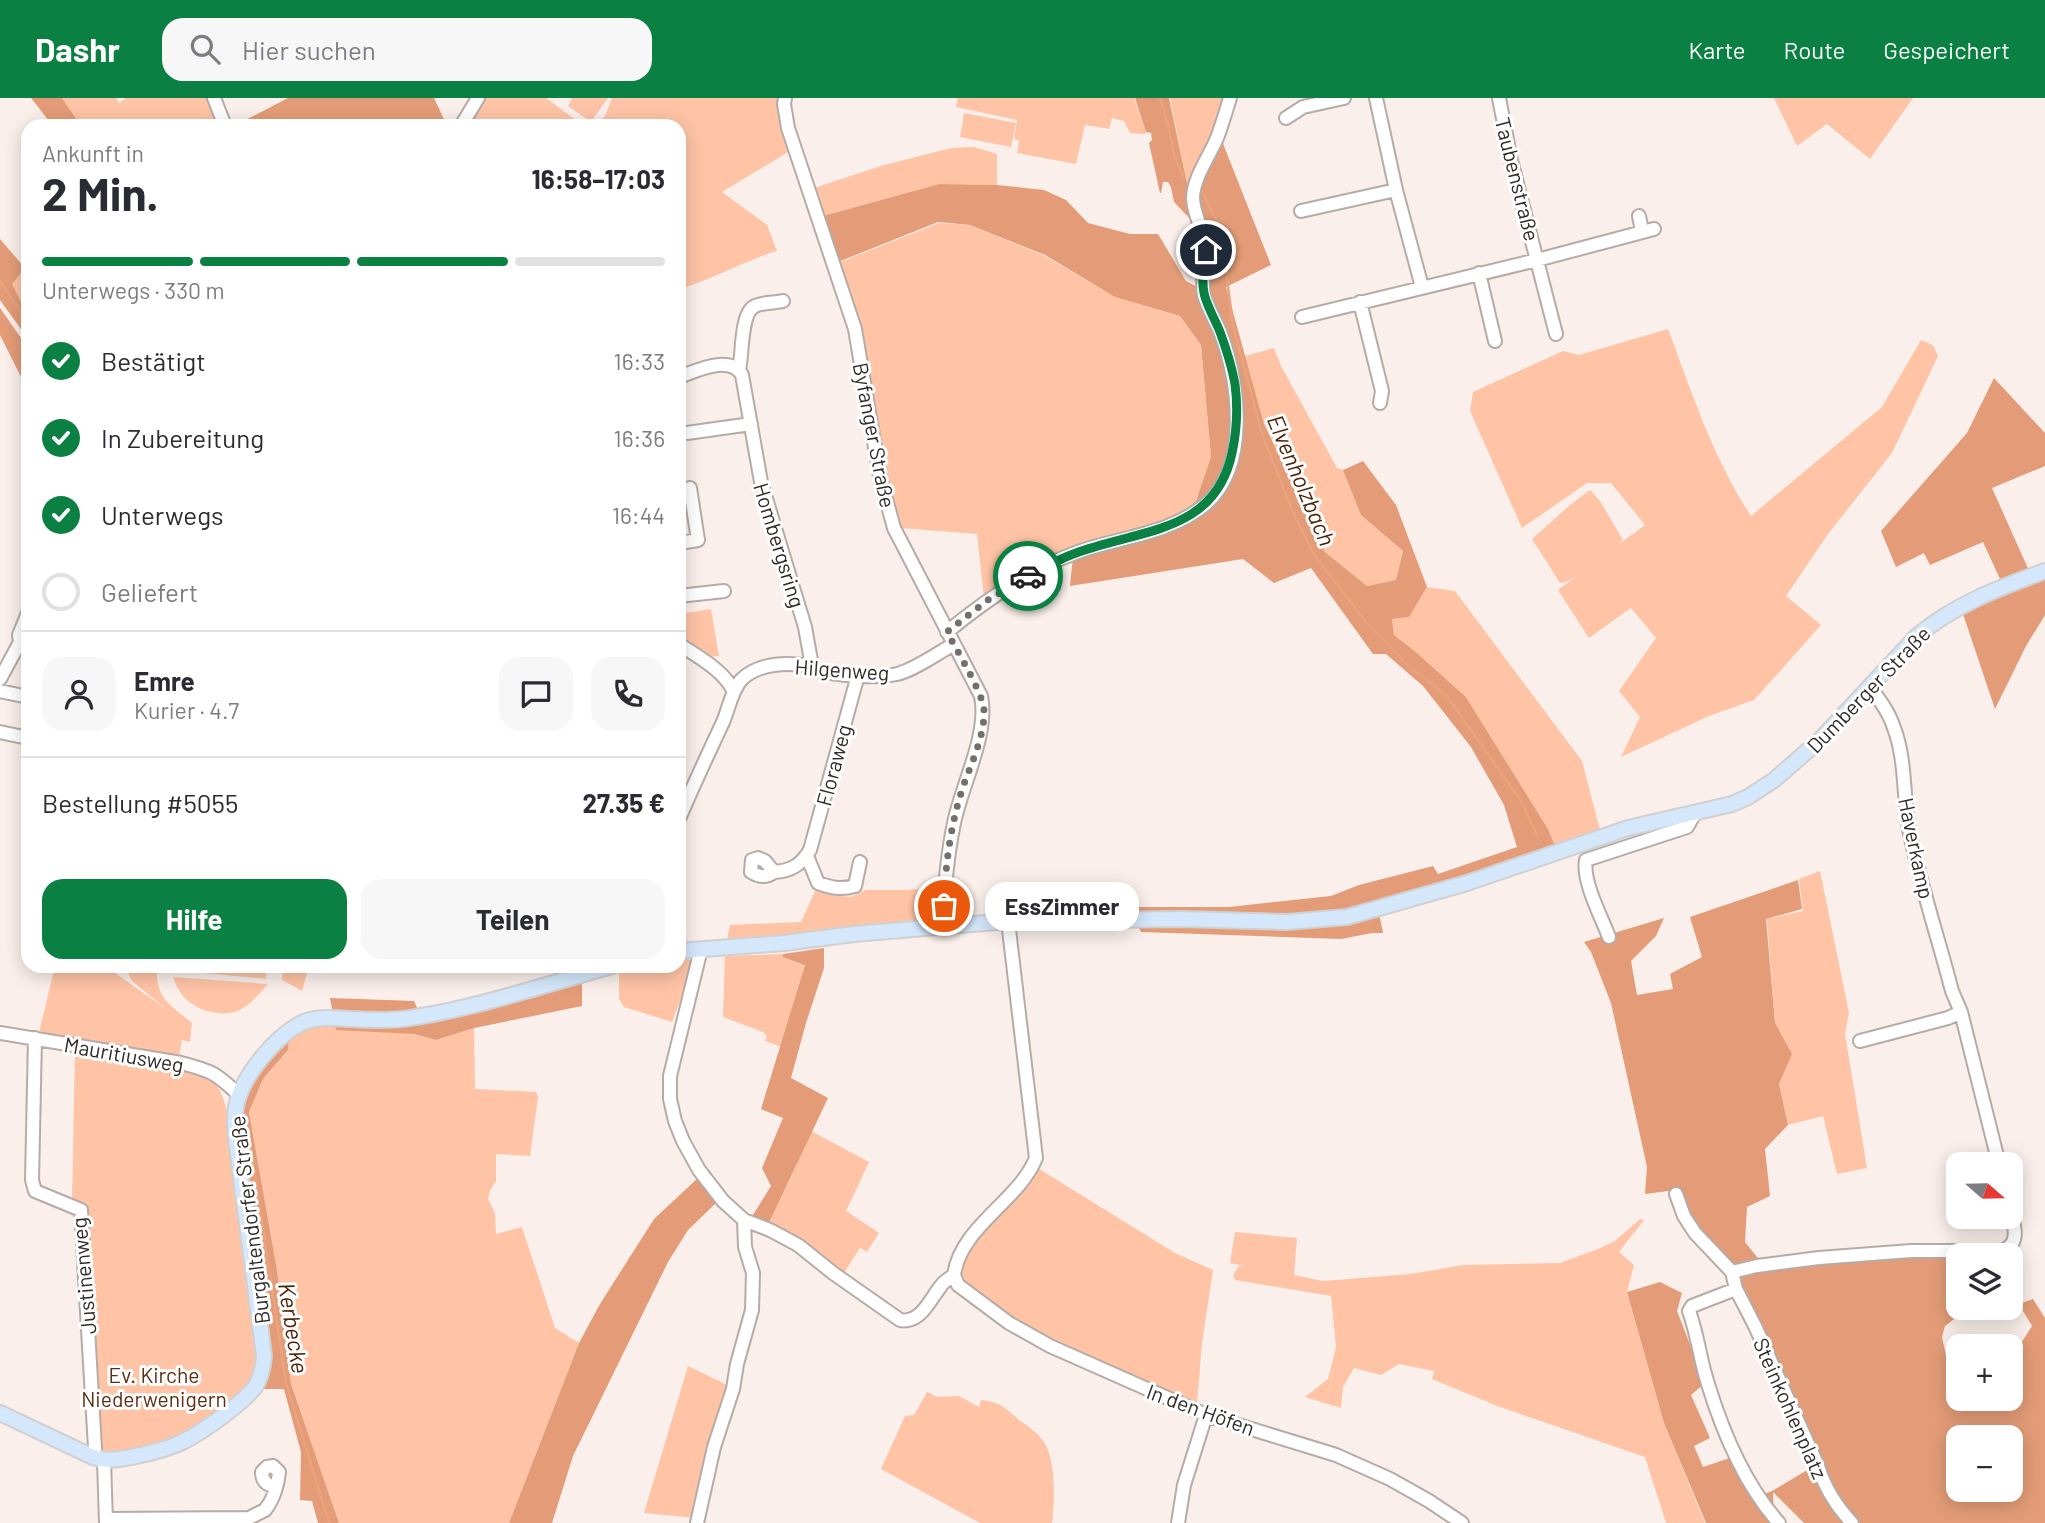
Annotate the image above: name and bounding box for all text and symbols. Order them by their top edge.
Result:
search box [162,18,652,81]
text: Dashr [35,29,120,69]
icon: search [186,30,224,68]
text: Hier suchen [242,34,376,65]
text: Karte [1688,35,1746,64]
text: Route [1784,35,1845,64]
text: Gespeichert [1883,35,2010,64]
street label: Taubenstraße [1491,115,1545,243]
text: Ankunft in [42,139,144,167]
text: 16:58–17:03 [531,163,665,194]
text: 2 Min. [42,165,159,220]
pin [1176,220,1236,280]
icon: home [1187,231,1225,269]
text: Unterwegs · 330 m [42,276,225,304]
icon: check [42,342,80,380]
text: Bestätigt [101,345,206,376]
text: 16:33 [614,347,665,375]
street label: Byfanger Straße [849,360,901,510]
water label: Elvenholzbach [1262,410,1342,550]
icon: check [42,419,80,457]
text: In Zubereitung [101,422,264,453]
text: 16:36 [614,424,665,452]
street label: Hombergsring [749,480,811,610]
icon: check [42,496,80,534]
text: Unterwegs [101,499,223,530]
text: 16:44 [612,501,665,529]
courier [993,541,1063,611]
icon: car [1009,557,1047,595]
text: Geliefert [101,576,198,607]
street label: Dumberger Straße [1801,620,1935,758]
street label: Hilgenweg [794,653,890,685]
button: person [42,657,116,731]
button: chat [499,657,573,731]
button: phone [591,657,665,731]
text: Emre [134,665,195,696]
text: Kurier · 4.7 [134,696,239,724]
street label: Floraweg [810,721,856,809]
text: Bestellung #5055 [42,787,238,818]
text: 27.35 € [583,787,665,818]
street label: Haverkamp [1894,795,1940,901]
pin [914,876,974,936]
button: Hilfe [42,879,347,959]
button: Teilen [361,879,665,959]
callout: EssZimmer [986,882,1140,930]
icon: bag [925,887,963,925]
text: EssZimmer [1005,892,1119,920]
street label: Mauritiusweg [62,1031,186,1077]
street label: Burgaltendorfer Straße [224,1114,274,1326]
north arrow [1946,1152,2023,1228]
map controls [1946,1152,2023,1502]
street label: Justinenweg [65,1217,101,1335]
button: layers [1946,1243,2023,1320]
water label: Kerbecke [273,1281,315,1375]
street label: Steinkohlenplatz [1749,1334,1833,1482]
button: + [1946,1334,2023,1411]
park label: Ev. Kirche Niederwenigern [81,1362,227,1411]
street label: In den Höfen [1144,1378,1258,1440]
button: − [1946,1425,2023,1502]

